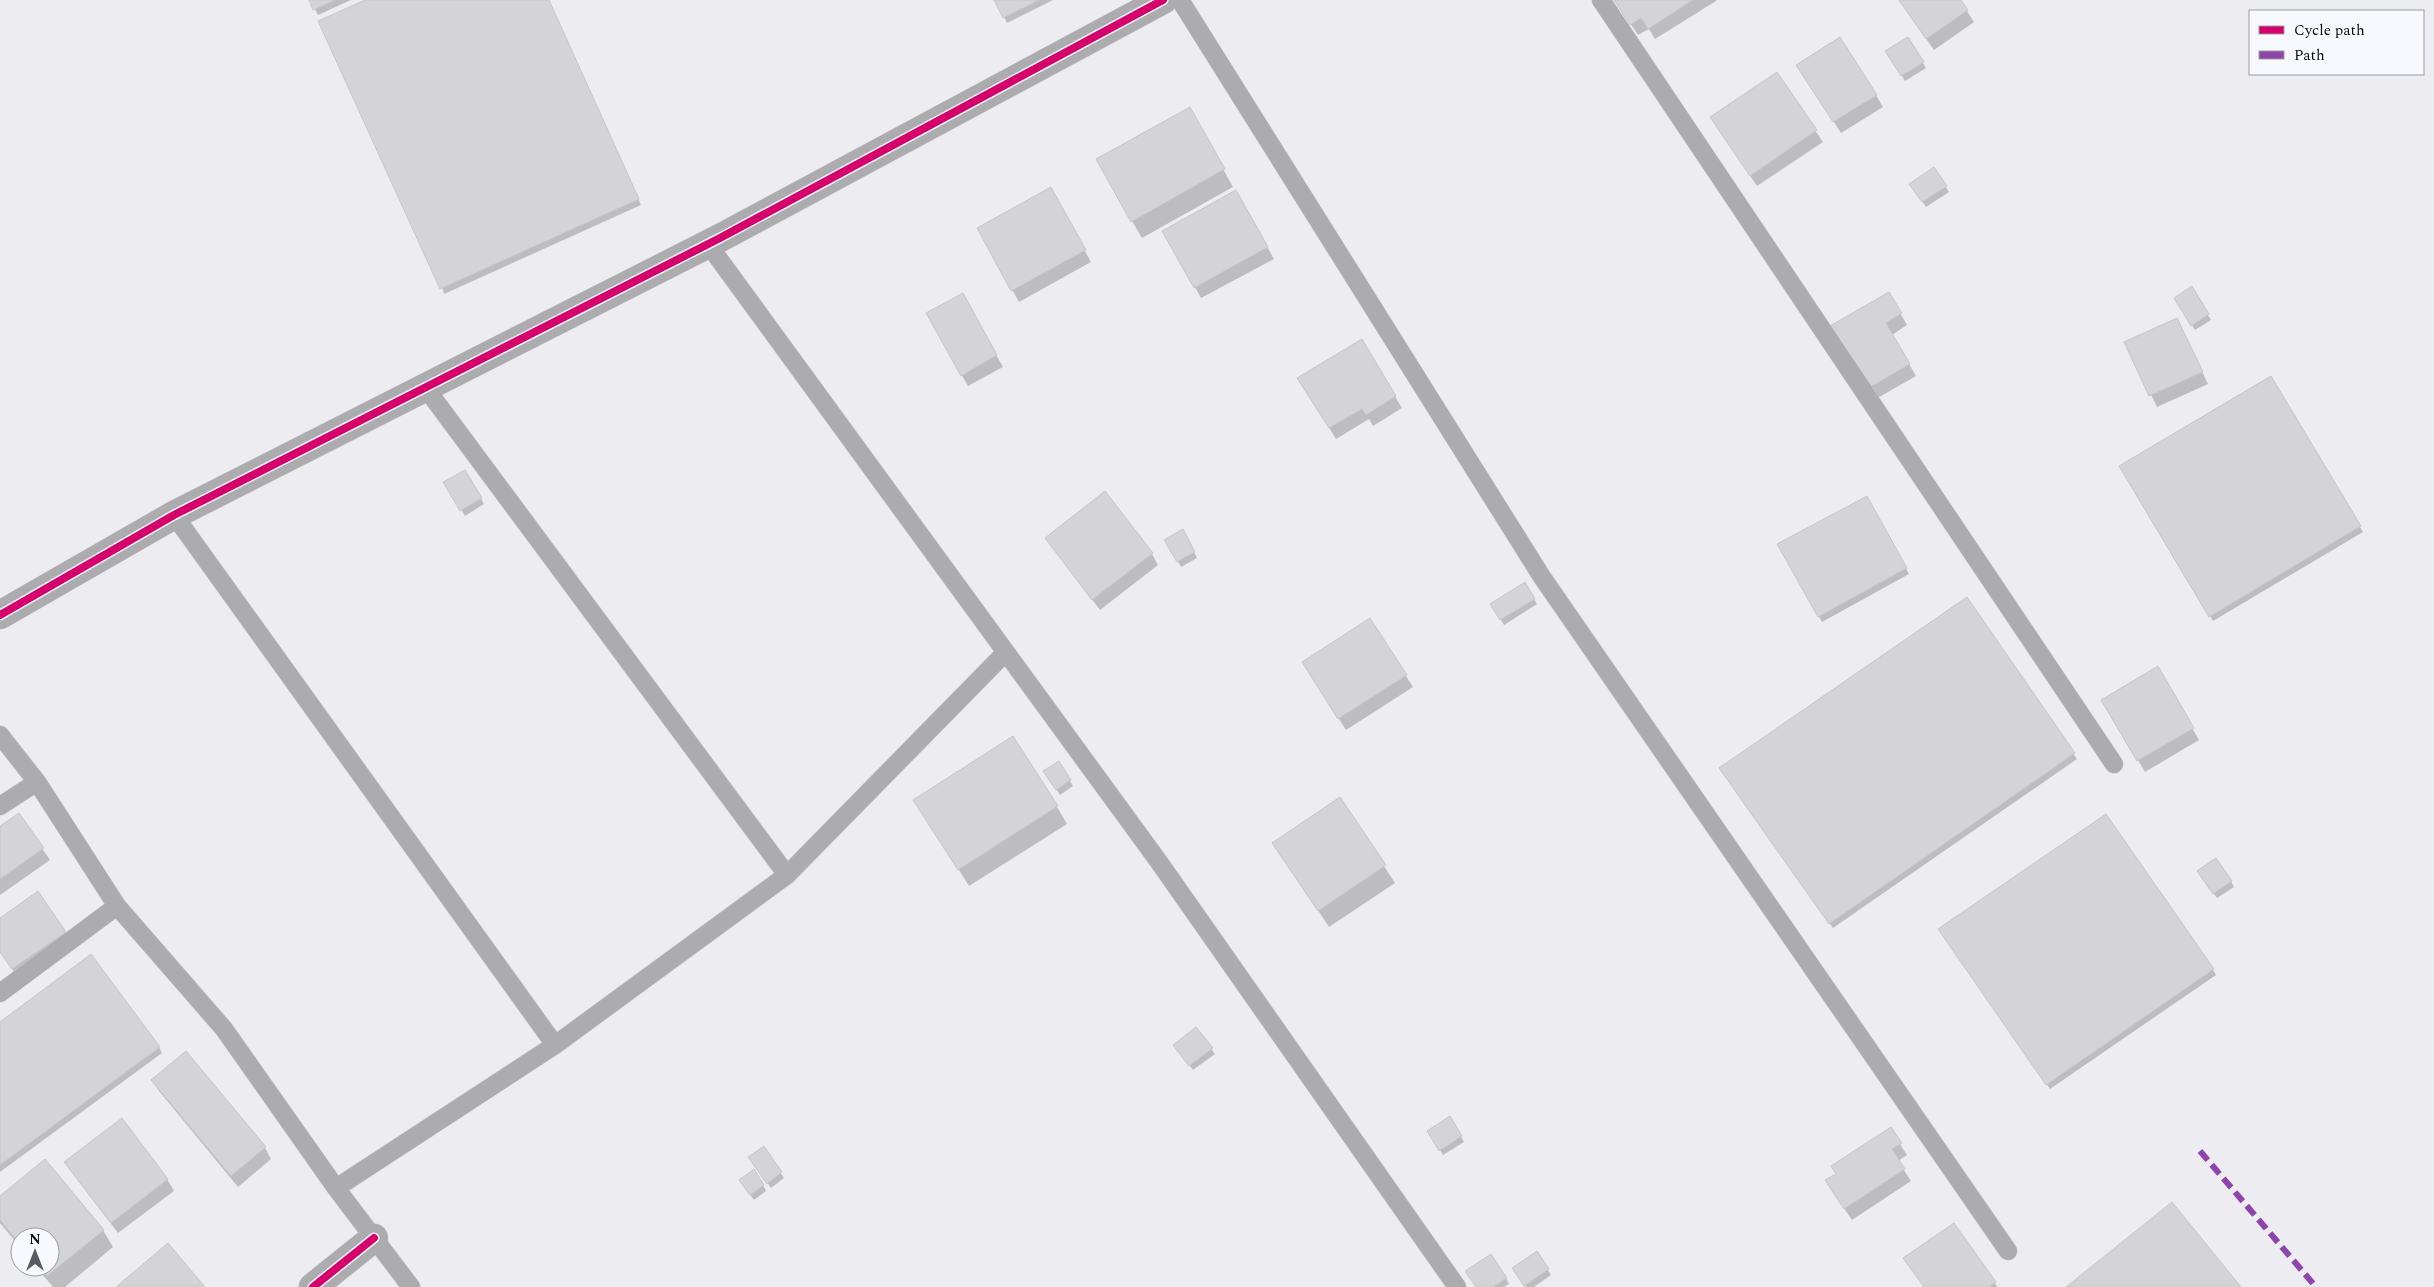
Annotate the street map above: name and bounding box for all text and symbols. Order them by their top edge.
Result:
legend [2249,10,2424,75]
text: Cycle path [2294,19,2365,42]
text: Path [2294,44,2325,67]
north arrow [10,1227,60,1277]
text: N [29,1229,41,1250]

